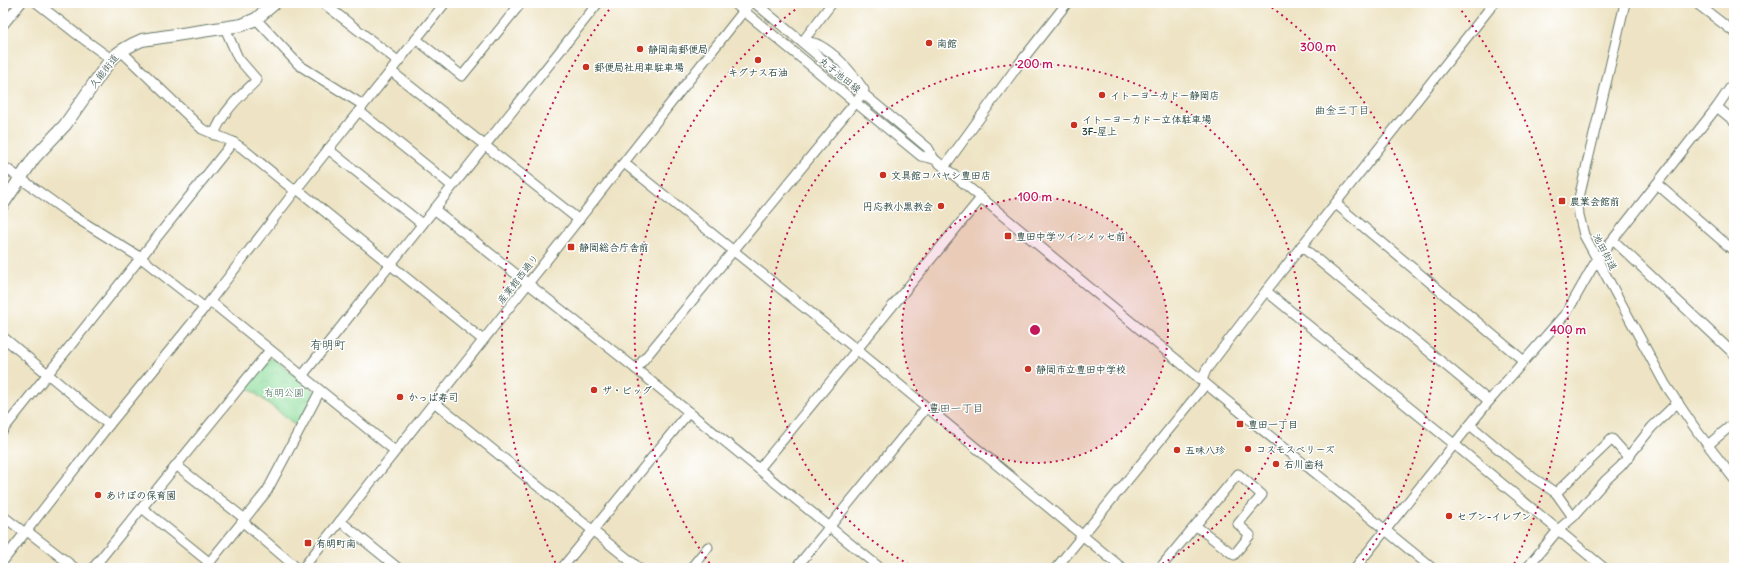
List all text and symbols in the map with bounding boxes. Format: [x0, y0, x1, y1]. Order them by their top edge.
place label: 南館 [937, 37, 957, 50]
marker: 南館 [924, 38, 934, 48]
text: 300 m [1300, 39, 1336, 54]
place label: 静岡南郵便局 [648, 43, 708, 56]
marker: 静岡南郵便局 [635, 44, 645, 54]
street label: 久能街道 [87, 51, 121, 91]
street label: 丸子池田線 [816, 54, 864, 96]
marker: キグナス石油 [753, 55, 763, 65]
text: 200 m [1017, 56, 1053, 71]
place label: 郵便局社用車駐車場 [594, 61, 684, 74]
marker: 郵便局社用車駐車場 [581, 62, 591, 72]
place label: キグナス石油 [728, 66, 788, 79]
place label: イトーヨーカドー静岡店 [1110, 89, 1220, 102]
marker: イトーヨーカドー静岡店 [1097, 90, 1107, 100]
district label: 曲金三丁目 [1315, 103, 1370, 117]
place label: イトーヨーカドー立体駐車場 3F-屋上 [1082, 113, 1212, 138]
marker: イトーヨーカドー立体駐車場 3F-屋上 [1069, 120, 1079, 130]
place label: 文具館コバヤシ豊田店 [891, 169, 991, 182]
marker: 文具館コバヤシ豊田店 [878, 170, 888, 180]
text: 100 m [1018, 189, 1052, 204]
place label: 農業会館前 [1570, 195, 1620, 208]
marker: 農業会館前 [1557, 196, 1567, 206]
place label: 円応教小黒教会 [863, 200, 933, 213]
marker: 円応教小黒教会 [936, 201, 946, 211]
place label: 豊田中学ツインメッセ前 [1016, 230, 1126, 243]
marker: 豊田中学ツインメッセ前 [1003, 231, 1013, 241]
street label: 池田街道 [1590, 231, 1620, 273]
place label: 静岡総合庁舎前 [579, 241, 649, 254]
marker: 静岡総合庁舎前 [566, 242, 576, 252]
street label: 産業館西通り [494, 251, 542, 307]
text: 400 m [1550, 322, 1587, 337]
centre of rings [1028, 323, 1042, 337]
district label: 有明町 [310, 337, 346, 352]
place label: 静岡市立豊田中学校 [1036, 363, 1126, 376]
marker: 静岡市立豊田中学校 [1023, 364, 1033, 374]
place label: ザ・ビッグ [602, 384, 652, 397]
marker: ザ・ビッグ [589, 385, 599, 395]
park label: 有明公園 [264, 386, 304, 399]
place label: かっぱ寿司 [408, 391, 458, 404]
marker: かっぱ寿司 [395, 392, 405, 402]
district label: 豊田一丁目 [929, 401, 984, 415]
place label: 豊田一丁目 [1248, 418, 1298, 431]
marker: 豊田一丁目 [1235, 419, 1245, 429]
place label: コスモスベリーズ [1256, 443, 1335, 456]
place label: 五味八珍 [1185, 444, 1225, 457]
marker: コスモスベリーズ [1243, 444, 1253, 454]
marker: 五味八珍 [1172, 445, 1182, 455]
place label: 石川歯科 [1284, 458, 1324, 471]
marker: 石川歯科 [1271, 459, 1281, 469]
place label: あけぼの保育園 [106, 489, 176, 502]
marker: あけぼの保育園 [93, 490, 103, 500]
place label: セブン-イレブン [1457, 510, 1531, 523]
marker: セブン-イレブン [1444, 511, 1454, 521]
place label: 有明町南 [316, 537, 356, 550]
marker: 有明町南 [303, 538, 313, 548]

